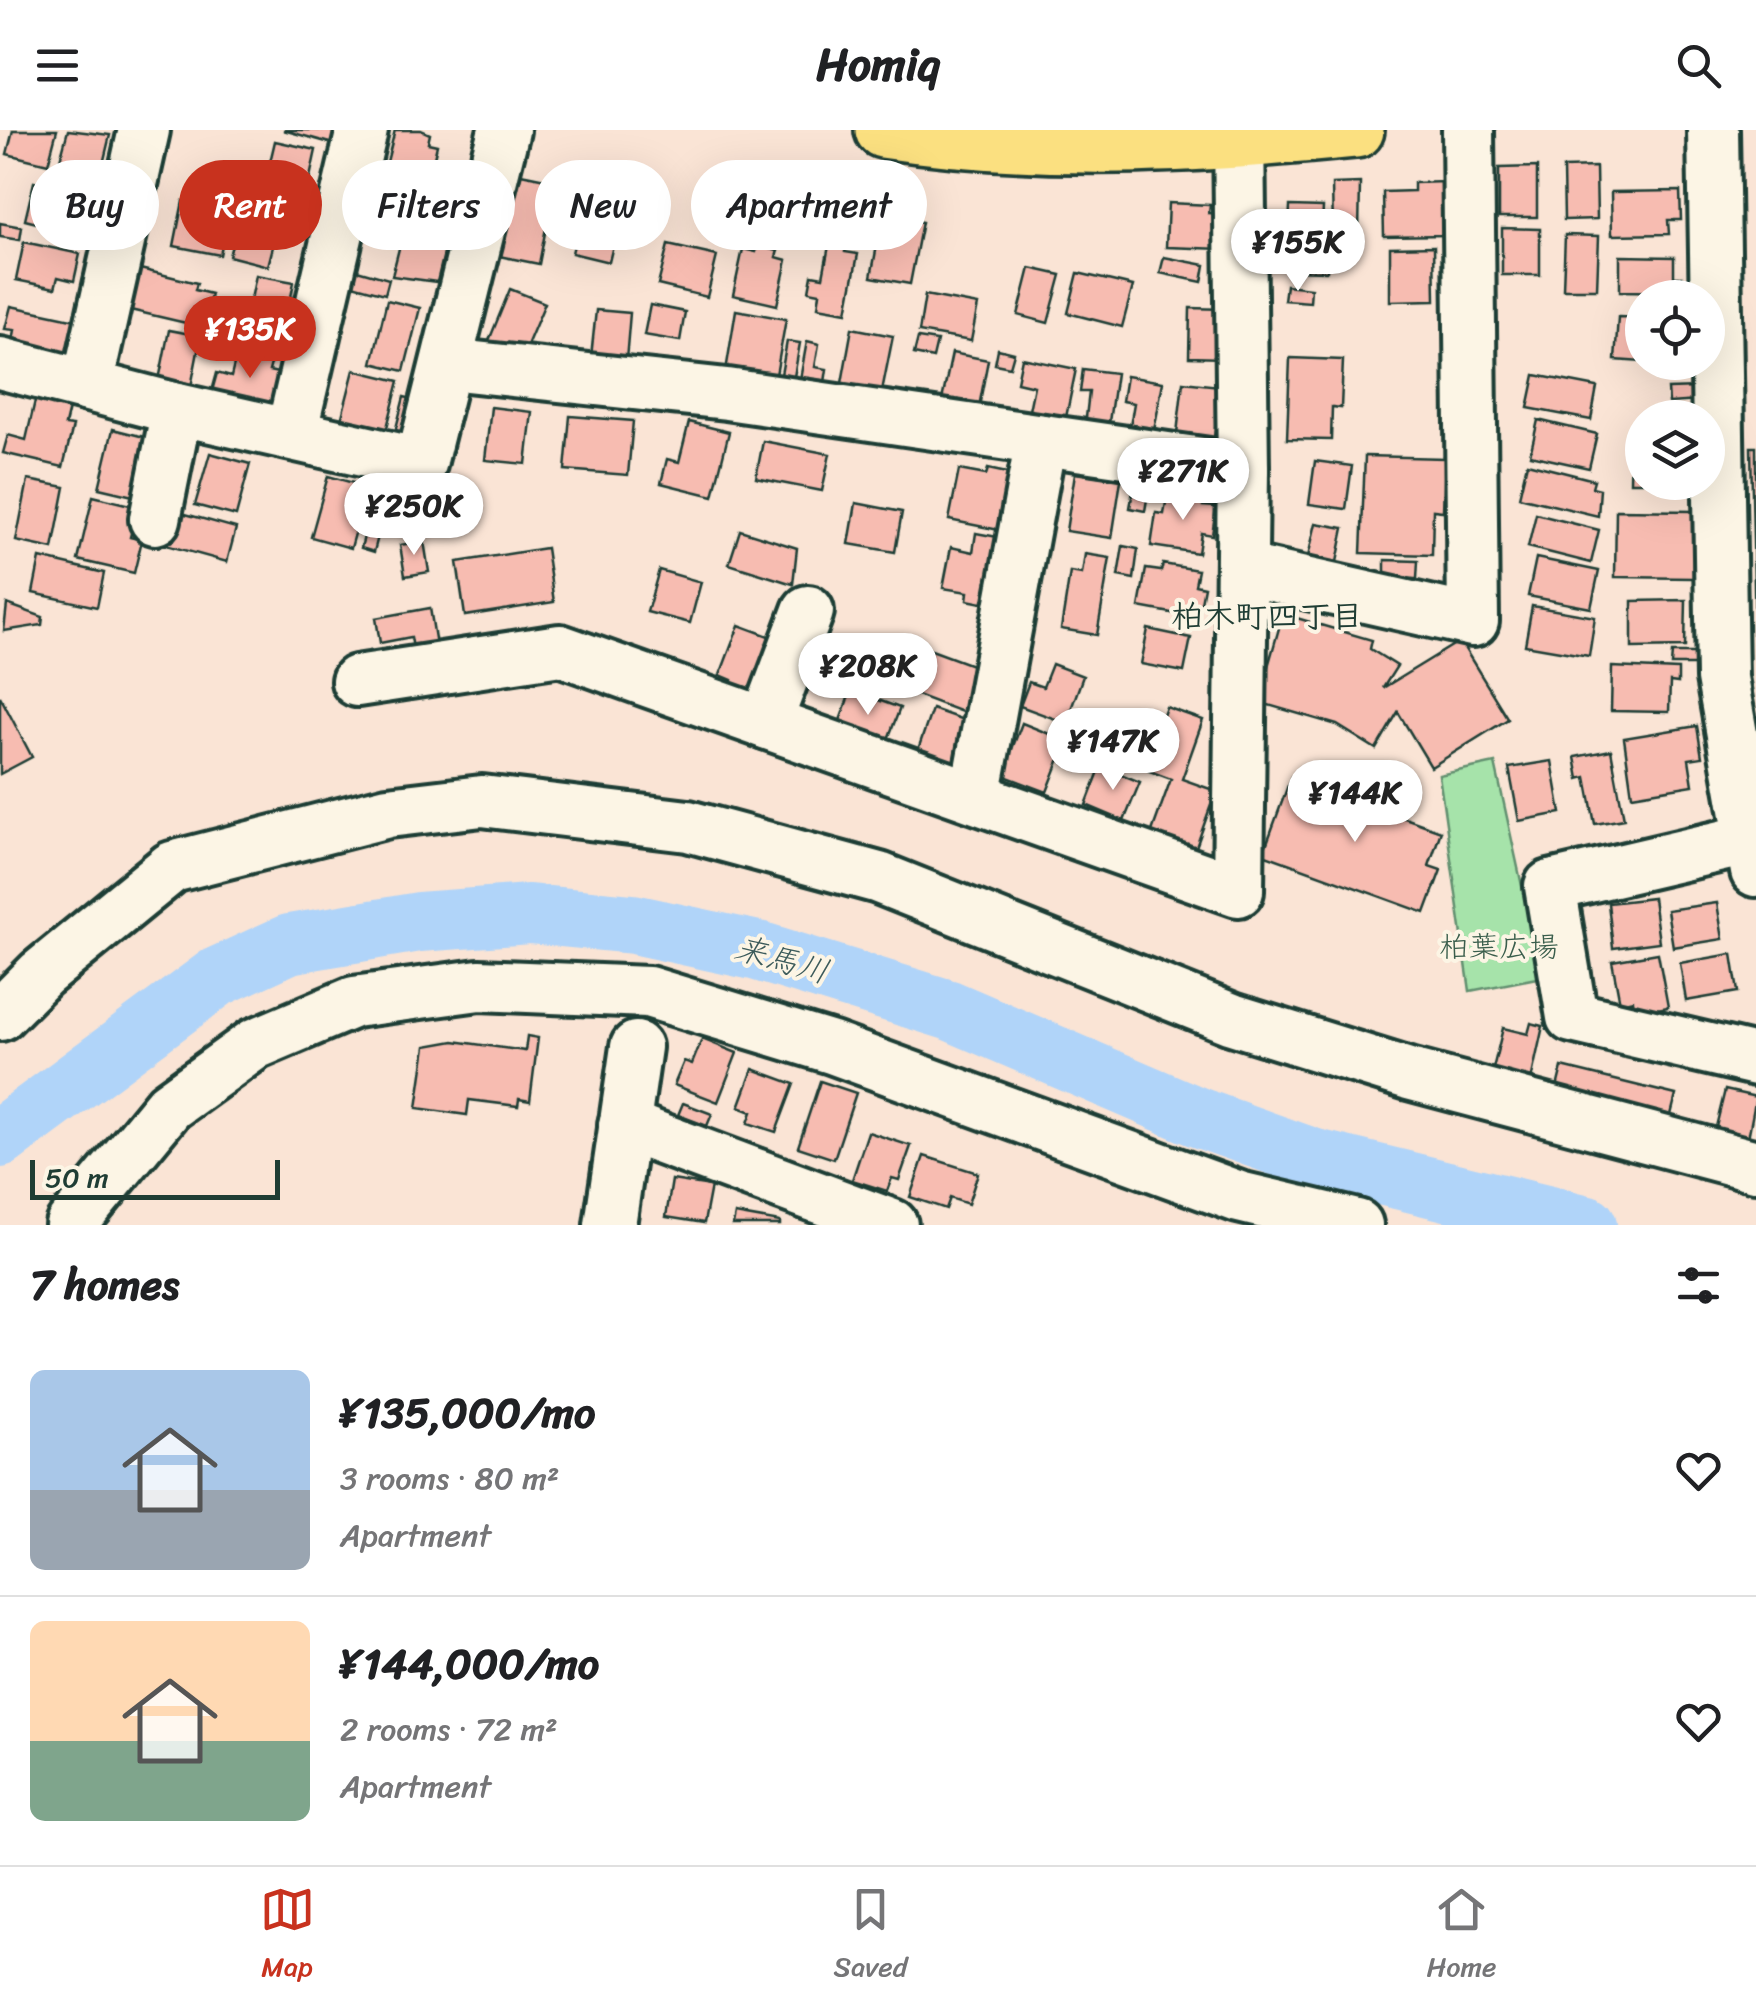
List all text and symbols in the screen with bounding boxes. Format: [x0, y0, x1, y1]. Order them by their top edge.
text: Homiq [816, 25, 940, 105]
icon: menu [30, 38, 85, 93]
icon: search [1671, 38, 1726, 93]
chip: Buy [30, 160, 159, 250]
chip: Rent [179, 160, 322, 250]
chip: Filters [342, 160, 515, 250]
chip: New [535, 160, 671, 250]
chip: Apartment [691, 160, 927, 250]
pin: ¥155K [1228, 209, 1368, 294]
text: ¥155K [1253, 213, 1343, 270]
map controls [1625, 280, 1725, 500]
button: locate [1625, 280, 1725, 380]
pin: ¥135K [180, 296, 320, 381]
text: ¥135K [206, 300, 294, 357]
button: layers [1625, 400, 1725, 500]
pin: ¥271K [1113, 438, 1253, 523]
text: ¥271K [1139, 442, 1227, 499]
pin: ¥250K [344, 473, 484, 558]
text: ¥250K [366, 477, 462, 534]
district label: 柏木町四丁目 [1171, 588, 1363, 645]
pin: ¥208K [798, 633, 938, 718]
text: ¥208K [820, 637, 916, 694]
pin: ¥147K [1043, 708, 1183, 793]
text: ¥147K [1068, 712, 1158, 769]
pin: ¥144K [1285, 760, 1425, 845]
text: ¥144K [1310, 764, 1400, 821]
water label: 来馬川 [728, 919, 836, 1001]
park label: 柏葉広場 [1439, 920, 1559, 974]
text: 50 m [45, 1153, 109, 1202]
scale bar [30, 1155, 280, 1200]
text: 7 homes [30, 1248, 179, 1322]
icon: filters [1671, 1258, 1726, 1313]
text: ¥135,000/mo [340, 1376, 595, 1450]
icon: home [110, 1410, 230, 1530]
icon: heart [1671, 1443, 1726, 1498]
text: 3 rooms · 80 m² [340, 1450, 559, 1507]
text: Apartment [340, 1507, 491, 1564]
text: ¥144,000/mo [340, 1627, 599, 1701]
icon: home [110, 1661, 230, 1781]
icon: heart [1671, 1694, 1726, 1749]
text: 2 rooms · 72 m² [340, 1701, 558, 1758]
text: Apartment [340, 1758, 491, 1815]
tab: Map [260, 1882, 315, 1991]
tab: Saved [834, 1882, 907, 1991]
tab: Home [1427, 1882, 1496, 1991]

